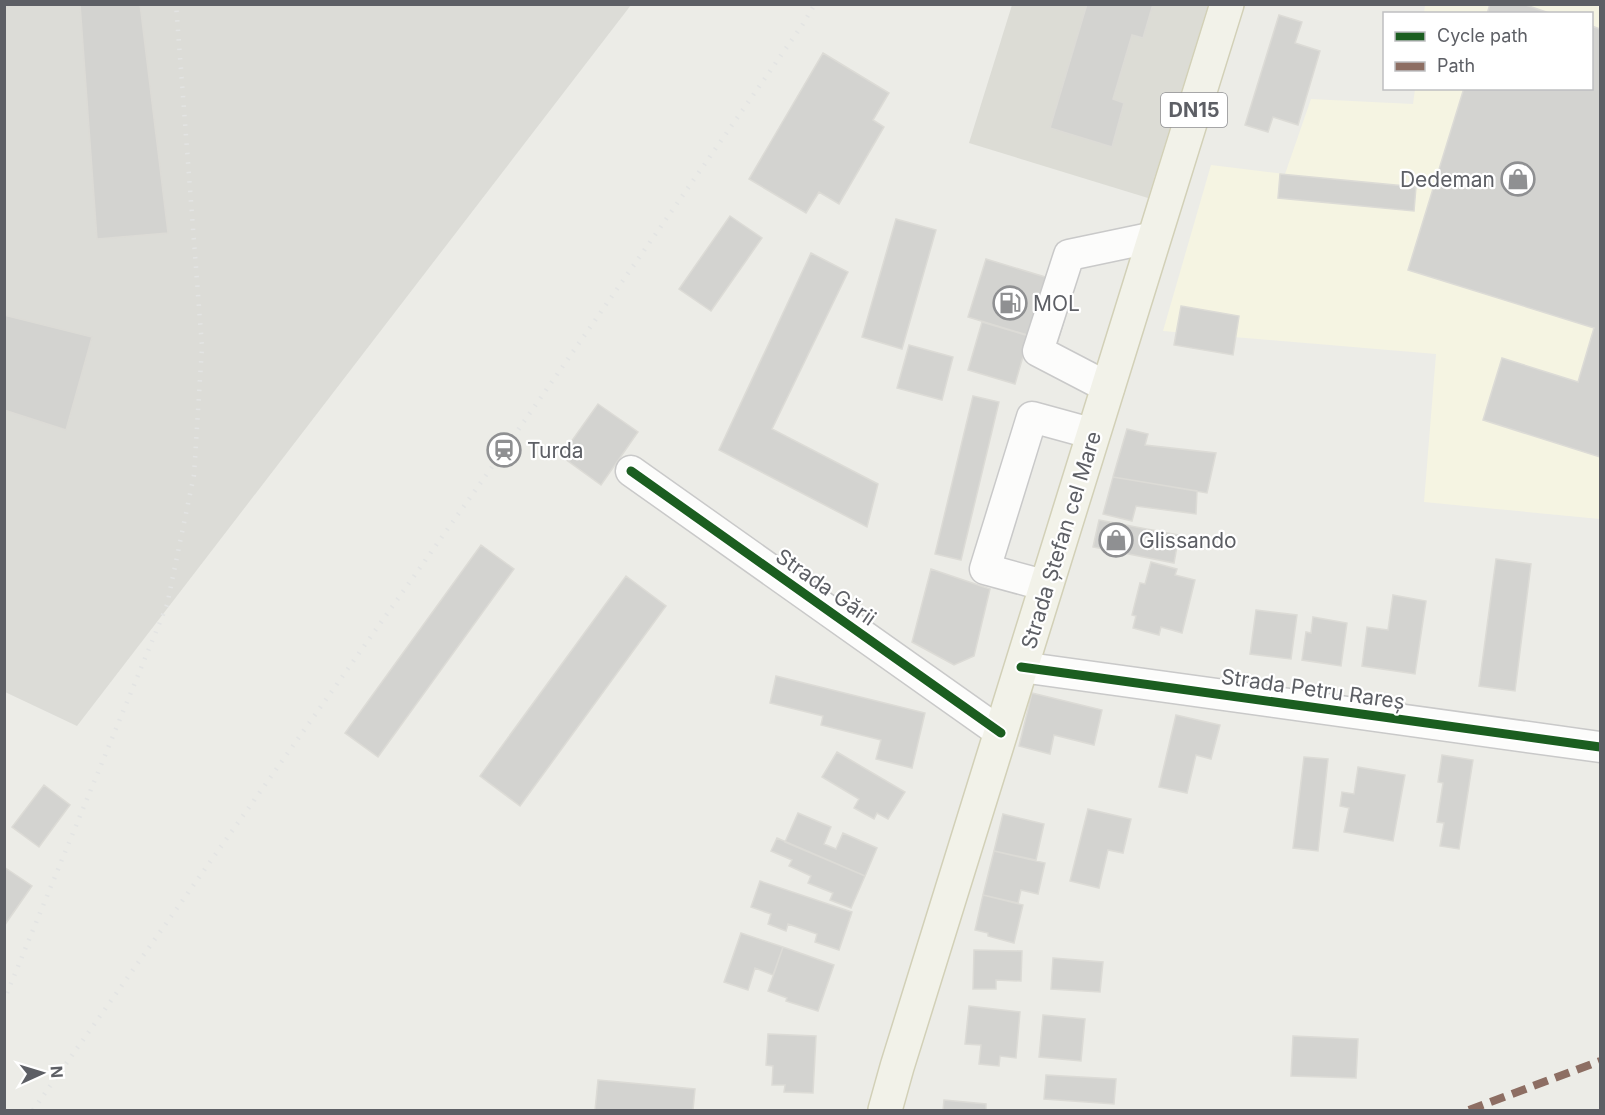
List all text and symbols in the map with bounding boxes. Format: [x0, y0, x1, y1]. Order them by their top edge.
legend [1383, 12, 1593, 90]
text: Cycle path [1437, 25, 1528, 46]
text: Path [1437, 55, 1475, 76]
road number: DN15 [1161, 93, 1227, 127]
shop icon: Dedeman [1500, 161, 1536, 197]
place label: Dedeman [1400, 167, 1495, 192]
fuel station icon: MOL [992, 285, 1028, 321]
place label: MOL [1033, 291, 1080, 316]
street label: Strada Ștefan cel Mare [1016, 428, 1106, 652]
station icon: Turda [486, 432, 522, 468]
place label: Turda [527, 438, 584, 463]
shop icon: Glissando [1098, 522, 1134, 558]
place label: Glissando [1139, 528, 1237, 553]
street label: Strada Gării [771, 543, 881, 631]
street label: Strada Petru Rareș [1219, 664, 1407, 714]
north arrow [12, 1043, 72, 1103]
text: N [47, 1065, 67, 1079]

